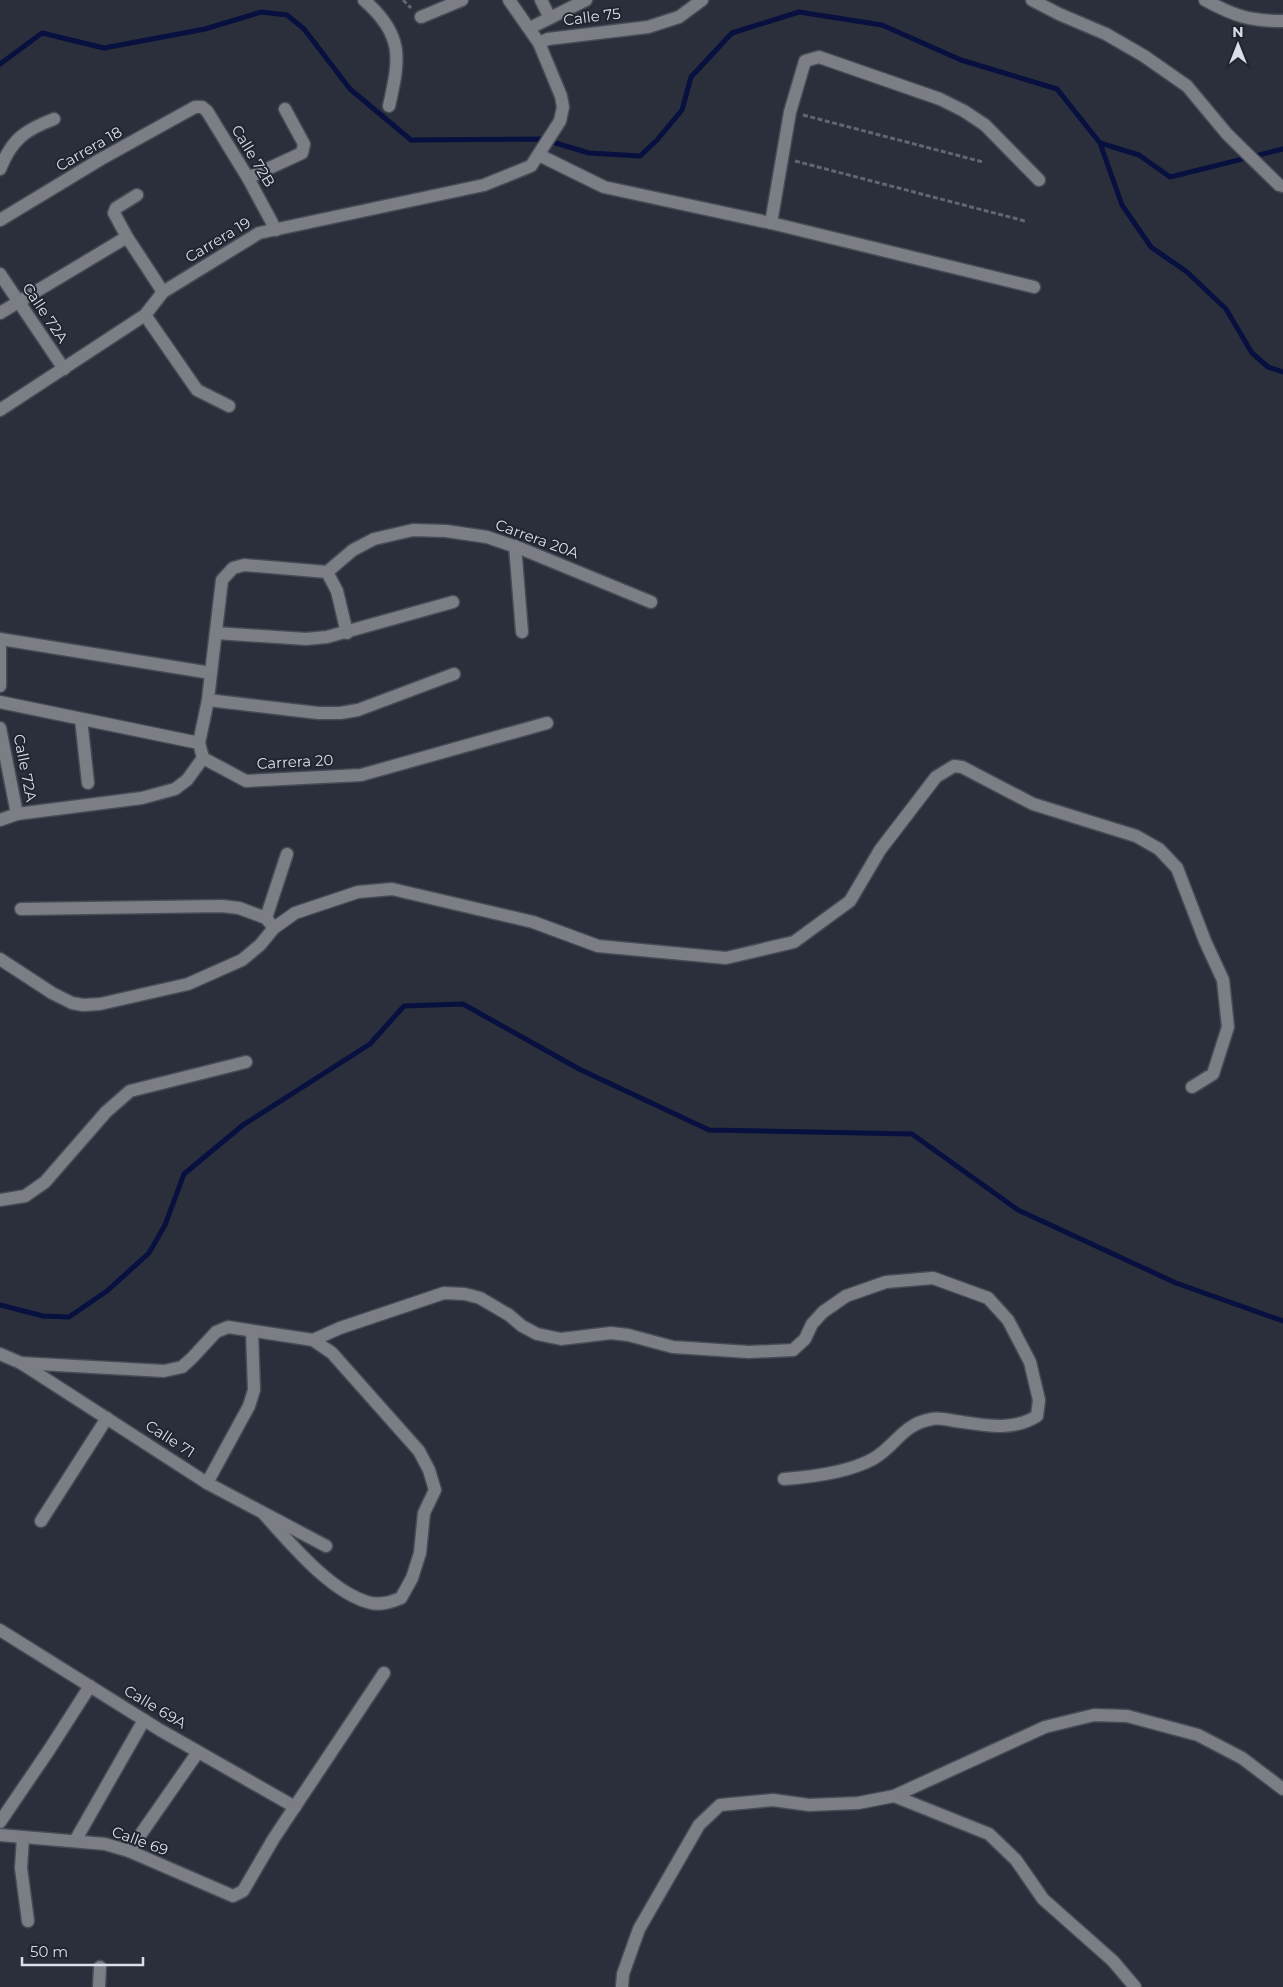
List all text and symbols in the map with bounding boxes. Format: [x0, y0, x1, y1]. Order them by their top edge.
street label: Calle 75 [562, 4, 622, 29]
north arrow [1213, 20, 1263, 70]
text: N [1232, 23, 1244, 41]
street label: Calle 72B [227, 121, 279, 190]
street label: Carrera 18 [52, 122, 125, 175]
street label: Carrera 19 [182, 213, 254, 266]
street label: Calle 72A [18, 279, 73, 347]
street label: Carrera 20A [493, 515, 582, 562]
street label: Calle 72A [10, 732, 41, 804]
street label: Carrera 20 [256, 750, 334, 773]
street label: Calle 71 [142, 1416, 198, 1461]
street label: Calle 69A [121, 1681, 190, 1733]
street label: Calle 69 [109, 1822, 171, 1859]
scale bar [22, 1934, 144, 1966]
text: 50 m [30, 1942, 68, 1961]

